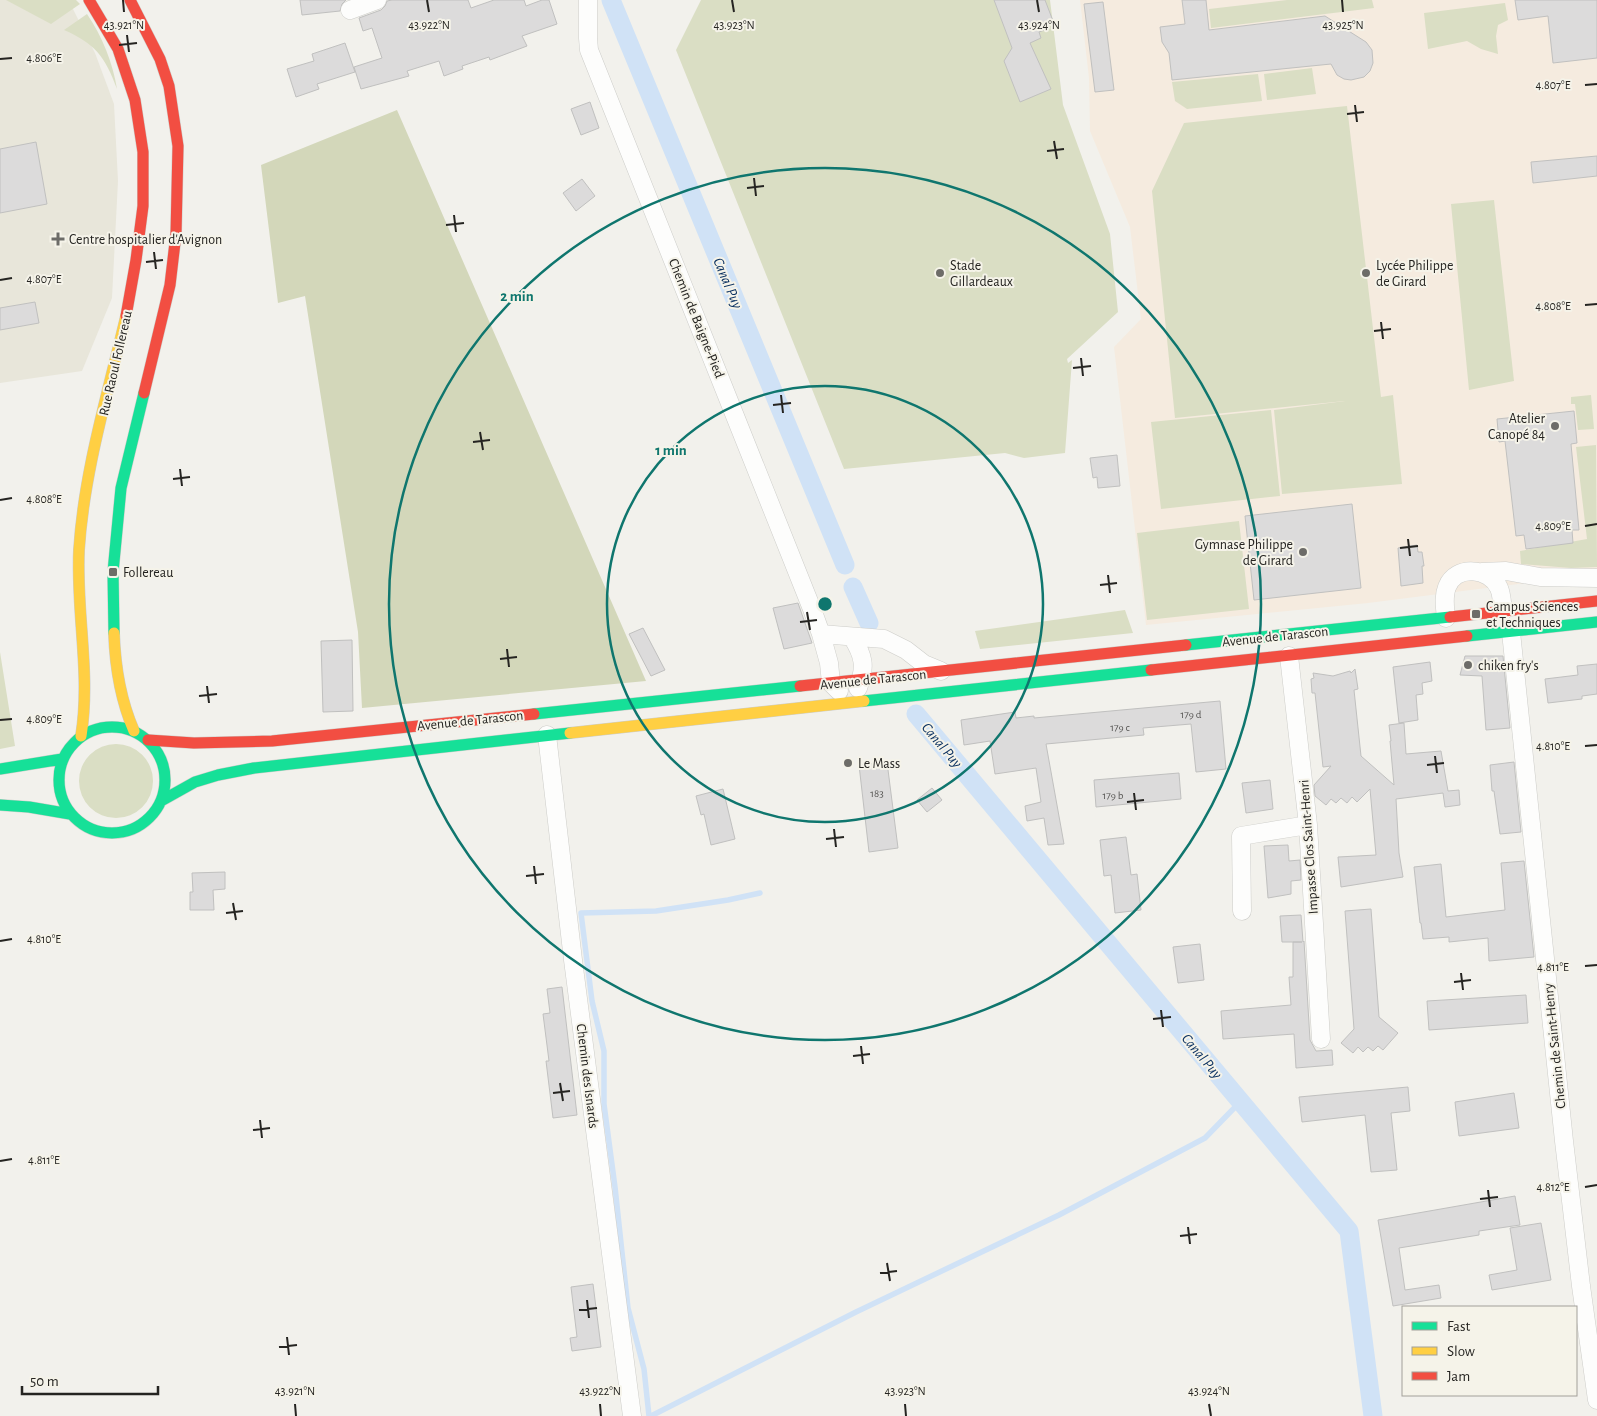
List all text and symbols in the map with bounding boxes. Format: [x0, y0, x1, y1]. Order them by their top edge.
text: 43.921°N [104, 19, 144, 31]
text: 43.922°N [408, 19, 450, 31]
text: 43.923°N [713, 19, 755, 31]
text: 43.924°N [1018, 19, 1060, 31]
text: 43.925°N [1322, 19, 1364, 31]
text: 4.806°E [26, 52, 62, 64]
text: 4.807°E [1536, 79, 1571, 91]
marker: Centre hospitalier d'Avignon [51, 232, 65, 246]
place label: Centre hospitalier d'Avignon [69, 233, 222, 247]
water label: Canal Puy [710, 256, 745, 312]
street label: Chemin de Baigne-Pied [666, 257, 726, 380]
place label: Stade Gillardeaux [950, 259, 1013, 289]
place label: Lycée Philippe de Girard [1376, 259, 1453, 289]
marker: Stade Gillardeaux [934, 267, 946, 279]
marker: Lycée Philippe de Girard [1360, 267, 1372, 279]
text: 4.807°E [27, 273, 62, 285]
text: 2 min [500, 289, 534, 304]
text: 4.808°E [1535, 300, 1571, 312]
street label: Rue Raoul Follereau [97, 309, 135, 417]
place label: Atelier Canopé 84 [1488, 412, 1545, 442]
marker: Atelier Canopé 84 [1549, 420, 1561, 432]
text: 1 min [655, 443, 687, 458]
text: 4.808°E [26, 493, 62, 505]
text: 4.809°E [1535, 520, 1571, 532]
place label: Gymnase Philippe de Girard [1195, 538, 1293, 568]
marker: Gymnase Philippe de Girard [1297, 546, 1309, 558]
marker: Follereau [107, 566, 119, 578]
place label: Follereau [123, 566, 173, 580]
centre of rings [816, 595, 834, 613]
place label: Campus Sciences et Techniques [1486, 600, 1578, 630]
marker: Campus Sciences et Techniques [1470, 608, 1482, 620]
street label: Avenue de Tarascon [1221, 624, 1329, 650]
marker: chiken fry's [1462, 659, 1474, 671]
place label: chiken fry's [1478, 659, 1539, 673]
street label: Avenue de Tarascon [819, 667, 927, 693]
street label: Avenue de Tarascon [416, 708, 524, 734]
house number: 179 d [1180, 709, 1202, 720]
text: 4.809°E [26, 713, 62, 725]
water label: Canal Puy [919, 720, 965, 771]
house number: 179 c [1110, 722, 1131, 733]
text: 4.810°E [1536, 740, 1570, 752]
marker: Le Mass [842, 757, 854, 769]
place label: Le Mass [858, 757, 900, 771]
street label: Impasse Clos Saint-Henri [1297, 779, 1321, 915]
house number: 183 [870, 788, 884, 799]
house number: 179 b [1102, 790, 1124, 801]
text: 4.810°E [27, 933, 61, 945]
text: 4.811°E [1537, 961, 1569, 973]
street label: Chemin de Saint-Henry [1541, 982, 1569, 1109]
street label: Chemin des Isnards [574, 1023, 600, 1129]
water label: Canal Puy [1179, 1031, 1225, 1082]
text: 4.811°E [28, 1154, 60, 1166]
text: 4.812°E [1536, 1181, 1570, 1193]
legend [1402, 1306, 1577, 1396]
text: Fast [1447, 1319, 1471, 1334]
text: Slow [1447, 1344, 1475, 1359]
scale bar [22, 1364, 159, 1396]
text: Jam [1447, 1369, 1470, 1384]
text: 50 m [30, 1374, 59, 1389]
text: 43.921°N [275, 1385, 315, 1397]
text: 43.922°N [579, 1385, 621, 1397]
text: 43.923°N [884, 1385, 926, 1397]
text: 43.924°N [1188, 1385, 1230, 1397]

